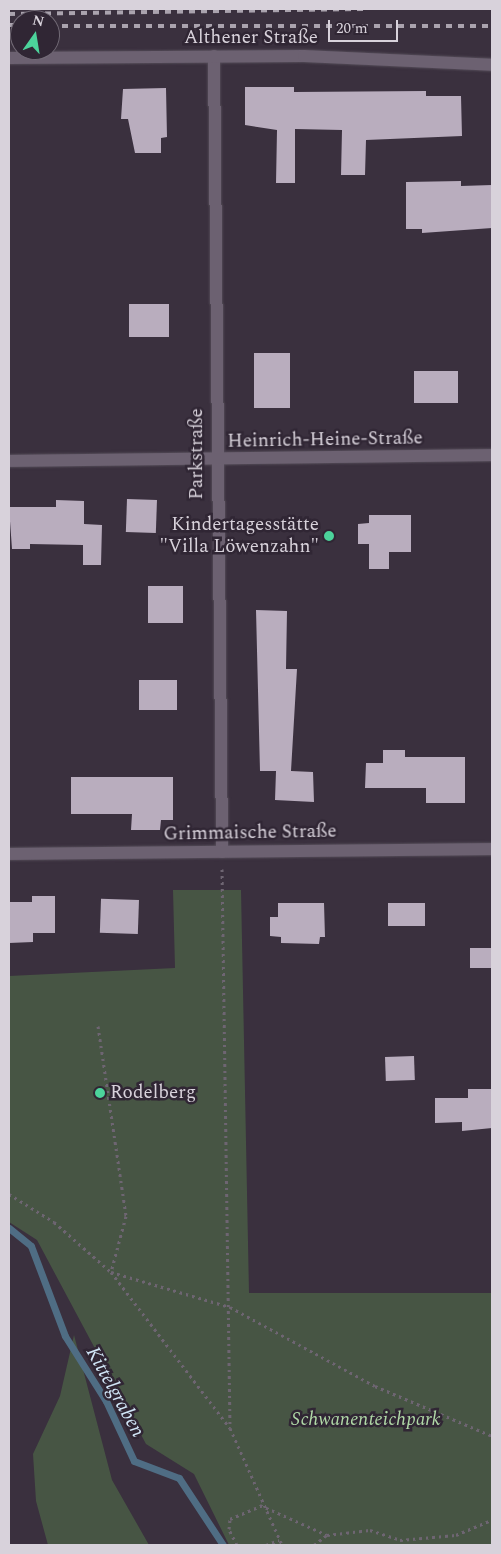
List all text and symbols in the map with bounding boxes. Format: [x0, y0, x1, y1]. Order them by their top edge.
text: N [30, 9, 46, 32]
north arrow [10, 10, 60, 60]
scale bar [331, 10, 401, 42]
text: 20 m [336, 17, 368, 40]
street label: Althener Straße [184, 27, 318, 49]
street label: Parkstraße [186, 408, 208, 500]
street label: Heinrich-Heine-Straße [227, 427, 423, 453]
place label: Kindertagesstätte "Villa Löwenzahn" [159, 514, 319, 558]
marker: Kindertagesstätte "Villa Löwenzahn" [323, 530, 335, 542]
street label: Grimmaische Straße [163, 820, 337, 846]
place label: Rodelberg [110, 1082, 196, 1104]
marker: Rodelberg [94, 1087, 106, 1099]
water label: Kittelgraben [80, 1343, 150, 1441]
park label: Schwanenteichpark [291, 1409, 441, 1431]

